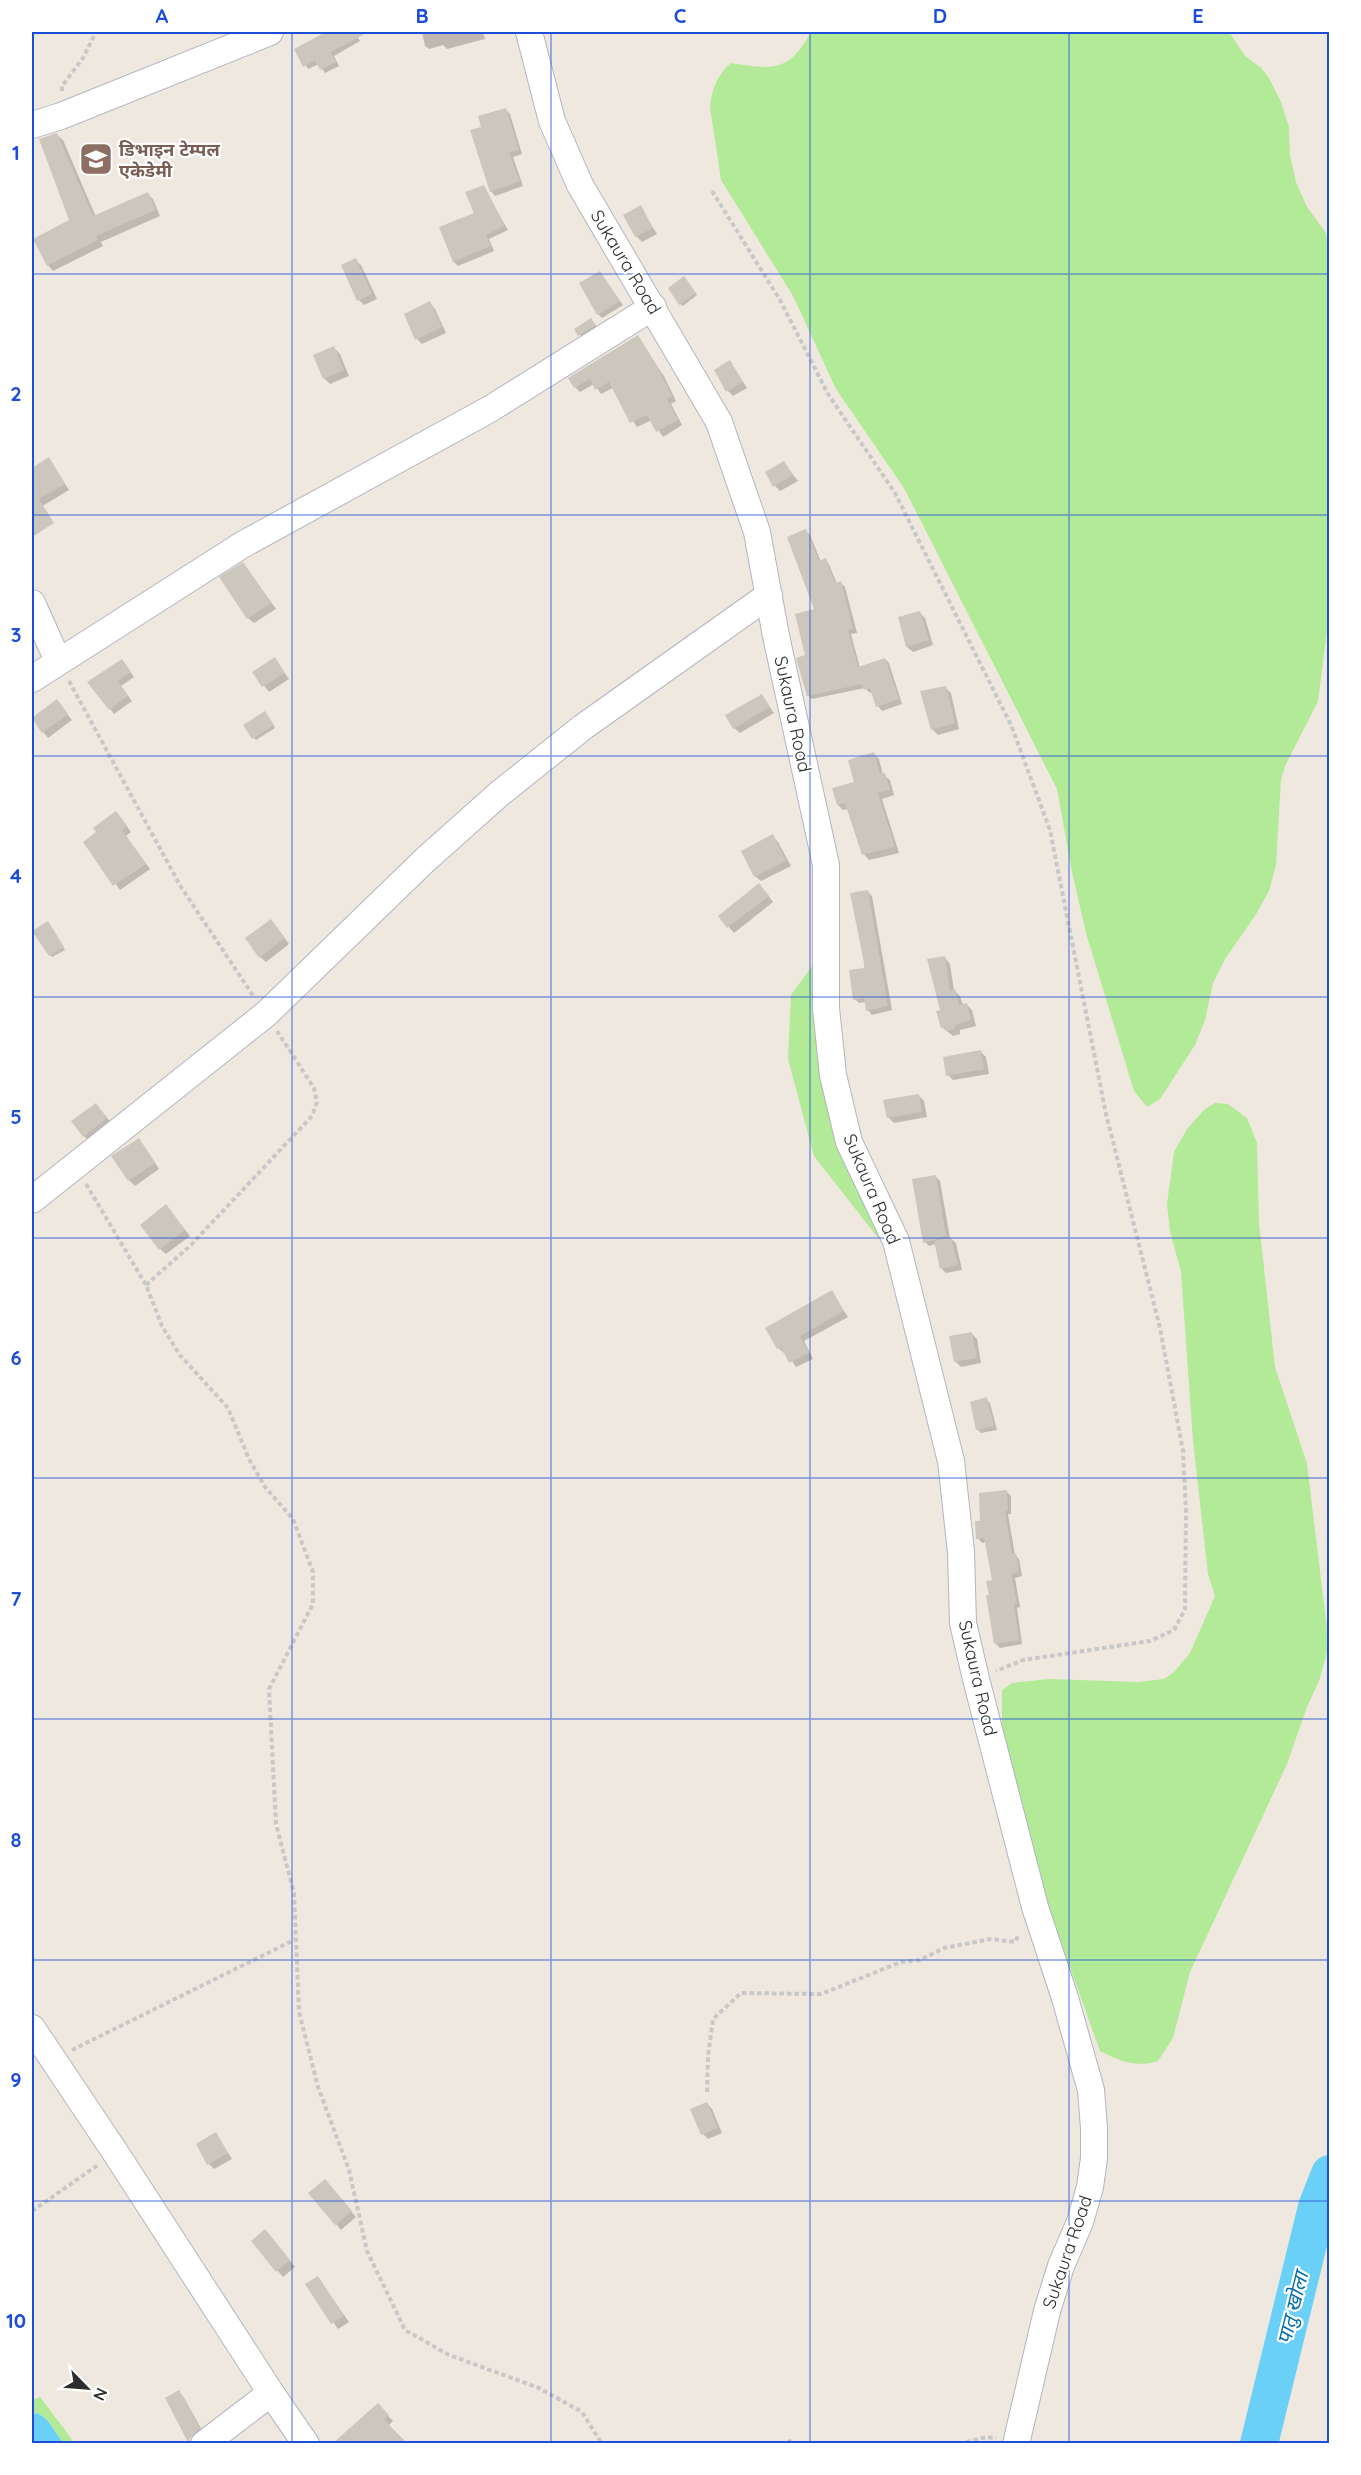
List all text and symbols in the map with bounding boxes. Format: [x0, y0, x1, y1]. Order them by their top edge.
text: A [156, 3, 169, 28]
text: B [415, 3, 429, 28]
text: C [674, 3, 687, 28]
text: D [933, 3, 947, 28]
text: E [1192, 3, 1204, 28]
place label: डिभाइन टेम्पल एकेडेमी [119, 138, 220, 182]
text: 1 [12, 140, 20, 165]
school or university icon: डिभाइन टेम्पल एकेडेमी [78, 141, 114, 177]
street label: Sukaura Road [586, 205, 666, 319]
text: 2 [10, 381, 22, 406]
text: 3 [11, 622, 21, 647]
street label: Sukaura Road [769, 654, 817, 774]
text: 4 [10, 863, 22, 888]
text: 5 [10, 1104, 22, 1129]
street label: Sukaura Road [838, 1130, 906, 1248]
text: 6 [10, 1345, 22, 1370]
text: 7 [11, 1586, 22, 1611]
street label: Sukaura Road [954, 1618, 1002, 1738]
text: 8 [11, 1827, 22, 1852]
text: 9 [10, 2067, 22, 2092]
street label: Sukaura Road [1037, 2192, 1097, 2312]
water label: पातु खोला [1271, 2266, 1315, 2347]
text: 10 [6, 2308, 26, 2333]
north arrow [57, 2358, 117, 2418]
text: N [89, 2385, 112, 2404]

